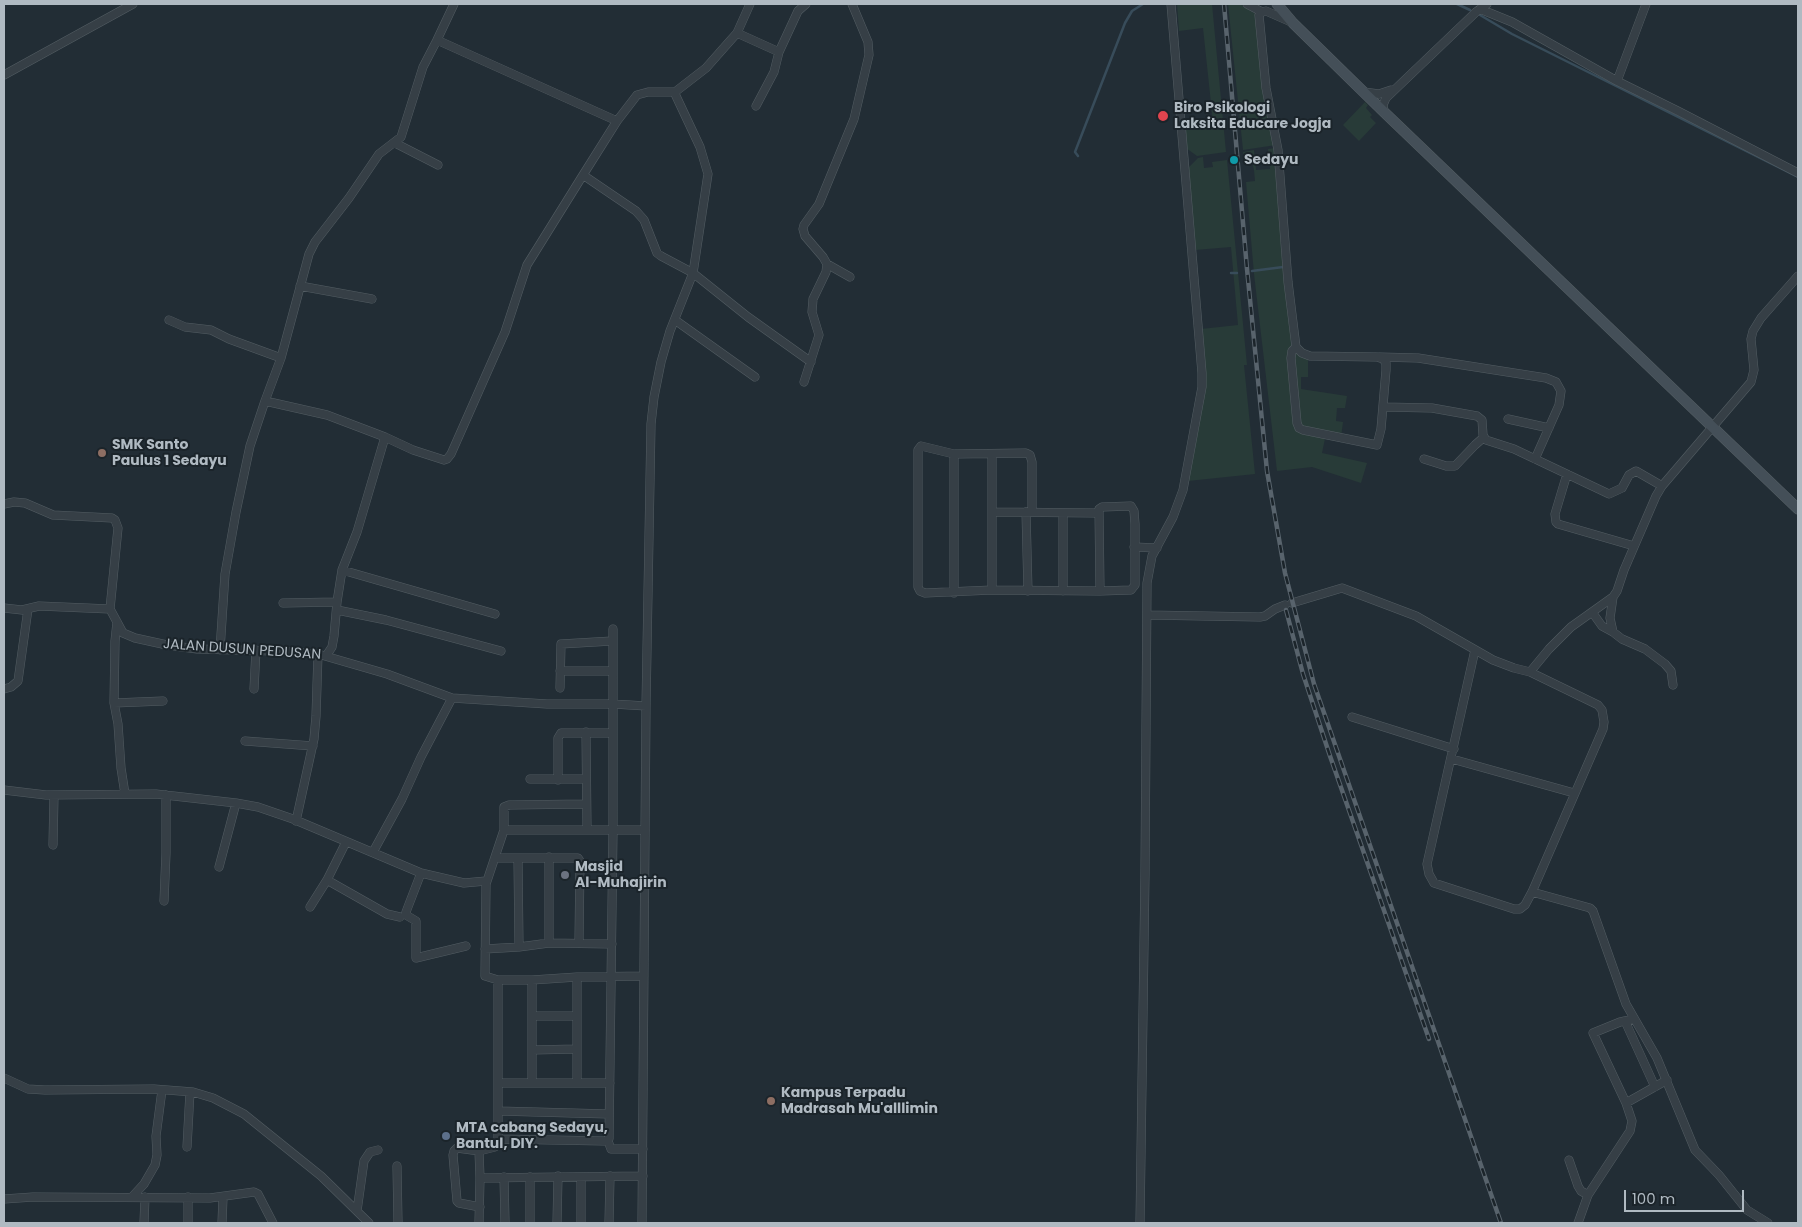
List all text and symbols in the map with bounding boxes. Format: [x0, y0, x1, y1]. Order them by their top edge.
place label: Biro Psikologi Laksita Educare Jogja [1174, 100, 1331, 132]
marker: Biro Psikologi Laksita Educare Jogja [1156, 109, 1170, 123]
place label: Sedayu [1244, 152, 1299, 168]
marker: Sedayu [1228, 154, 1240, 166]
place label: SMK Santo Paulus 1 Sedayu [112, 437, 227, 470]
marker: SMK Santo Paulus 1 Sedayu [96, 447, 108, 459]
street label: JALAN DUSUN PEDUSAN [162, 636, 322, 664]
place label: Masjid Al-Muhajirin [575, 859, 667, 892]
marker: Masjid Al-Muhajirin [559, 869, 571, 881]
place label: Kampus Terpadu Madrasah Mu'alllimin [781, 1085, 938, 1118]
marker: Kampus Terpadu Madrasah Mu'alllimin [765, 1095, 777, 1107]
place label: MTA cabang Sedayu, Bantul, DIY. [456, 1120, 608, 1152]
marker: MTA cabang Sedayu, Bantul, DIY. [440, 1130, 452, 1142]
scale bar [1627, 1180, 1747, 1212]
text: 100 m [1632, 1188, 1675, 1209]

